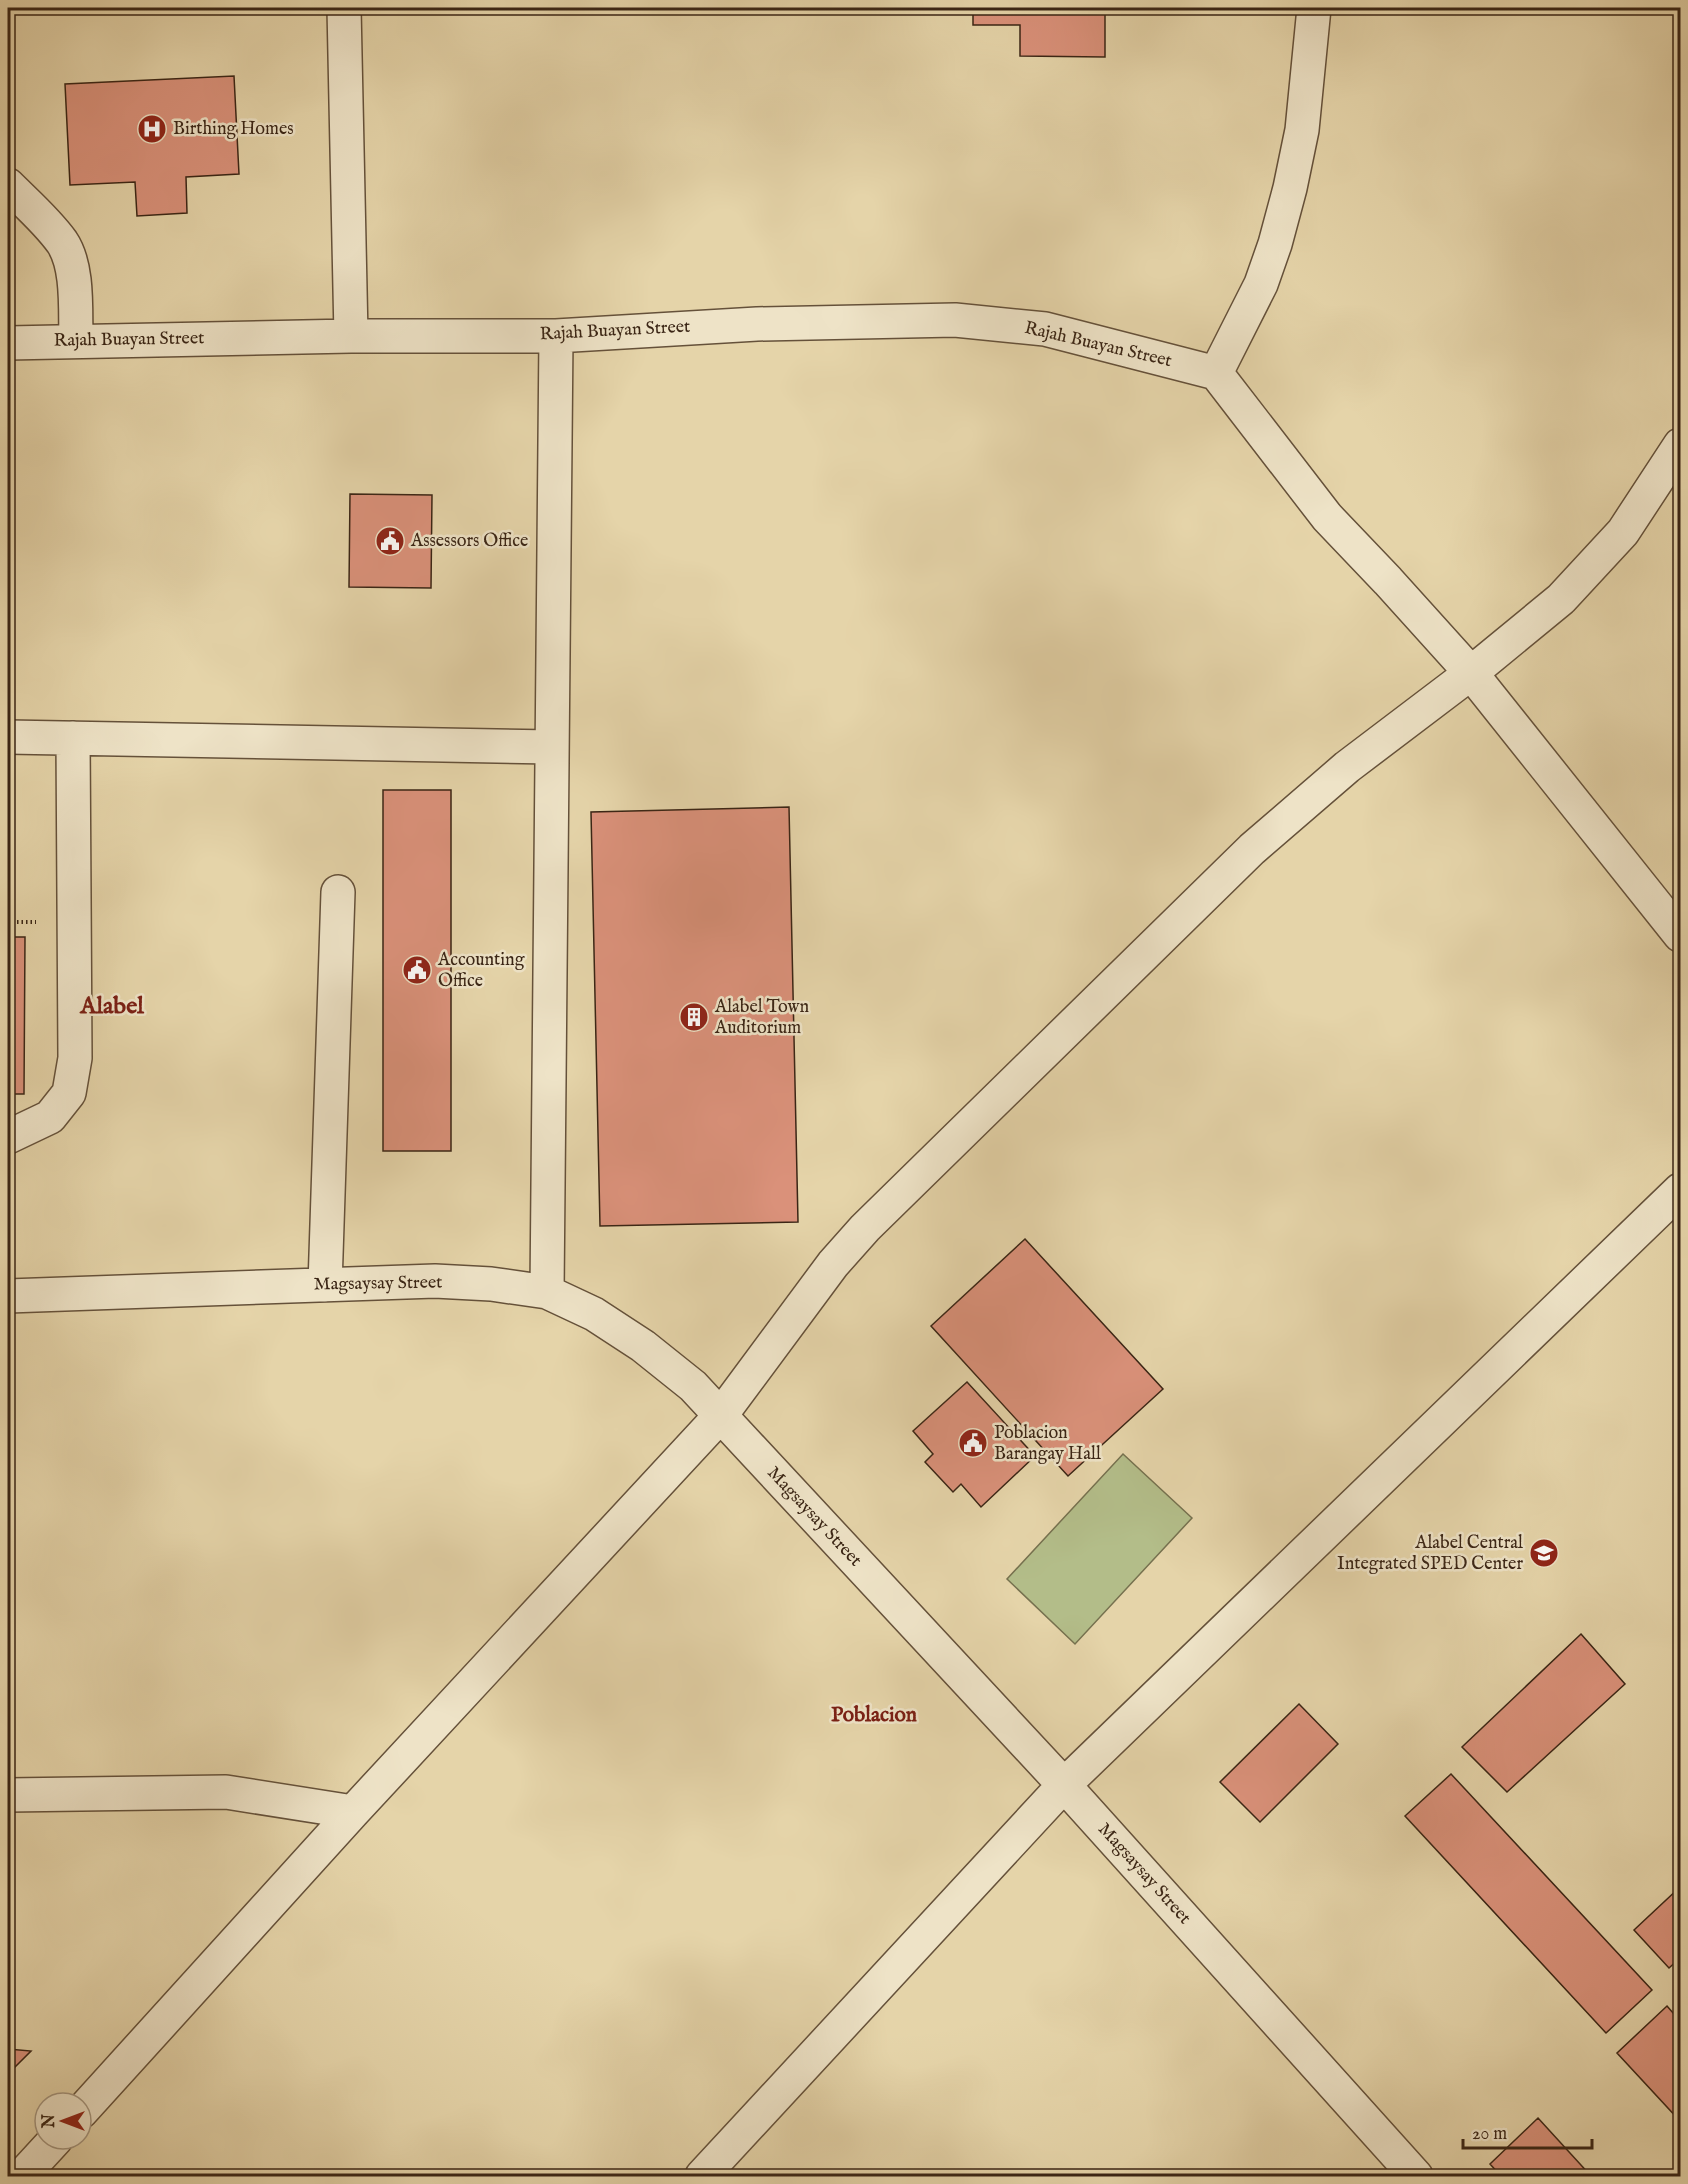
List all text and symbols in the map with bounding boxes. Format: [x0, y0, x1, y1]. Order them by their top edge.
hospital icon: Birthing Homes [136, 113, 168, 145]
place label: Birthing Homes [173, 118, 294, 141]
street label: Rajah Buayan Street [539, 316, 691, 346]
street label: Rajah Buayan Street [1022, 317, 1174, 373]
street label: Rajah Buayan Street [54, 327, 204, 353]
public building icon: Assessors Office [374, 525, 406, 557]
place label: Assessors Office [410, 530, 528, 553]
place label: Accounting Office [437, 949, 525, 993]
public building icon: Accounting Office [401, 954, 433, 986]
district label: Alabel [79, 991, 144, 1022]
place label: Alabel Town Auditorium [714, 996, 809, 1040]
building icon: Alabel Town Auditorium [678, 1001, 710, 1033]
street label: Magsaysay Street [313, 1271, 443, 1297]
place label: Poblacion Barangay Hall [994, 1422, 1101, 1466]
public building icon: Poblacion Barangay Hall [957, 1427, 989, 1459]
street label: Magsaysay Street [762, 1462, 866, 1572]
place label: Alabel Central Integrated SPED Center [1337, 1532, 1523, 1576]
school or university icon: Alabel Central Integrated SPED Center [1528, 1537, 1560, 1569]
district label: Poblacion [831, 1702, 917, 1729]
street label: Magsaysay Street [1092, 1818, 1196, 1930]
north arrow [33, 2091, 93, 2151]
scale bar [1463, 2112, 1592, 2150]
text: N [40, 2114, 60, 2129]
text: 20 m [1472, 2123, 1507, 2146]

